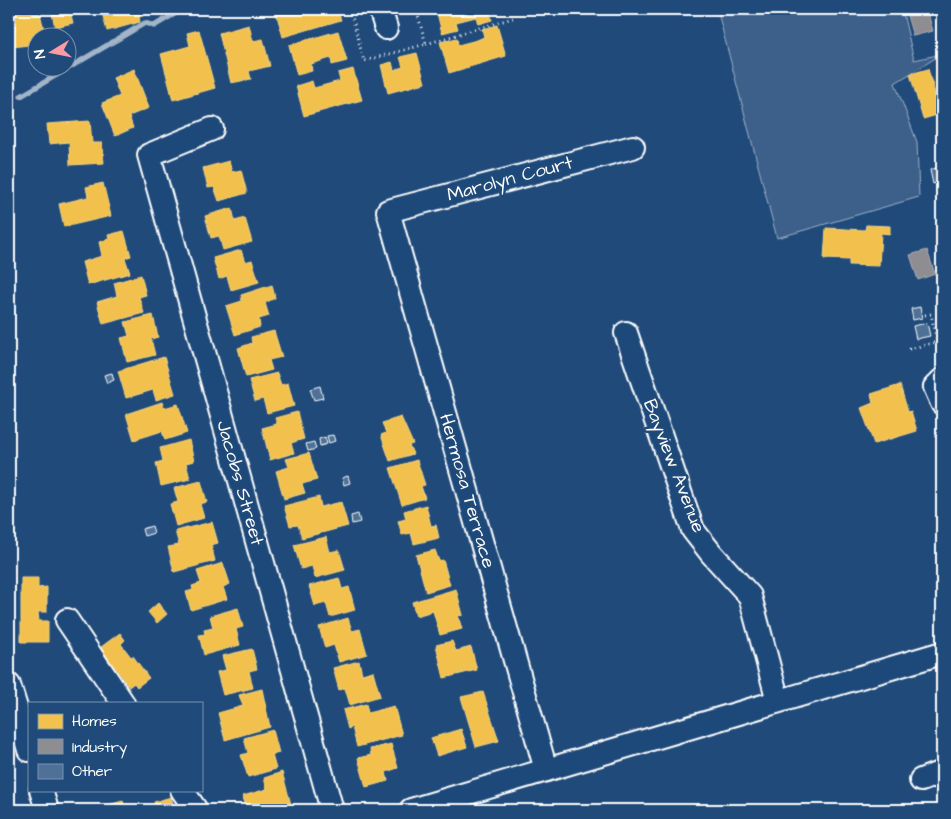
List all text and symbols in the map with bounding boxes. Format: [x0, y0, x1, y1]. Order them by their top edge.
north arrow [28, 28, 78, 78]
text: N [30, 48, 51, 60]
street label: Marolyn Court [444, 149, 576, 210]
street label: Bayview Avenue [635, 395, 712, 537]
street label: Hermosa Terrace [432, 411, 502, 571]
street label: Jacobs Street [209, 417, 271, 549]
legend [28, 702, 202, 792]
text: Homes [72, 711, 117, 732]
text: Industry [72, 737, 127, 759]
text: Other [72, 761, 112, 782]

